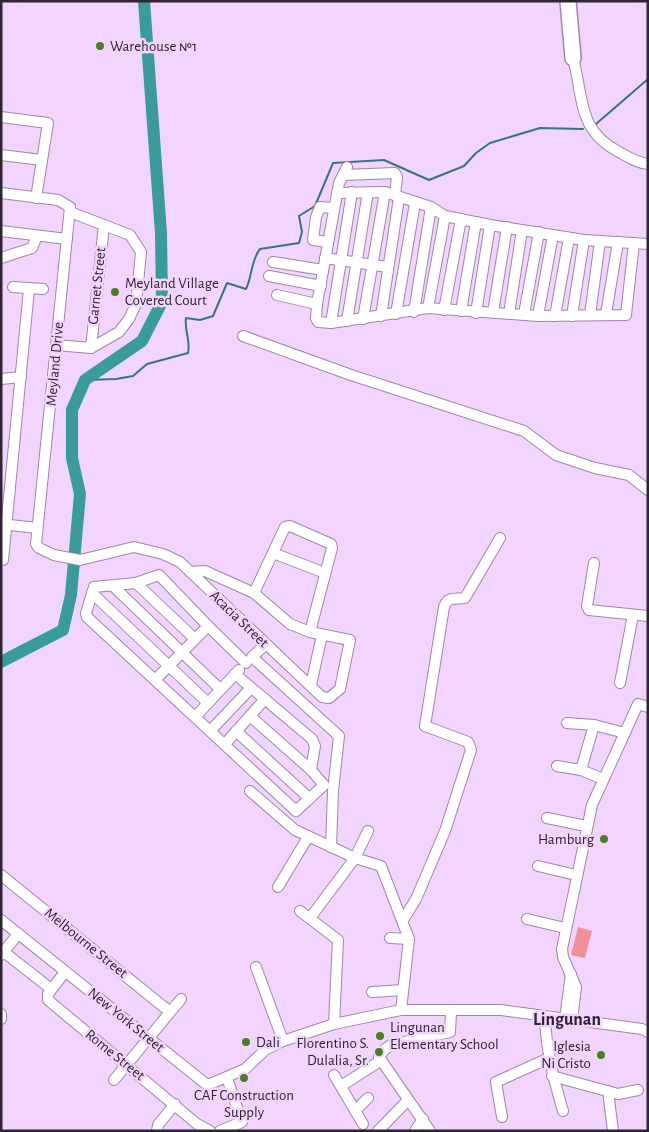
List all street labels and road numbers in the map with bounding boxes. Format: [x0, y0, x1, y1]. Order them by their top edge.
street label: Garnet Street [85, 246, 109, 325]
street label: Meyland Drive [44, 321, 66, 407]
street label: Acacia Street [207, 588, 271, 651]
street label: Melbourne Street [42, 905, 131, 981]
street label: New York Street [85, 985, 167, 1055]
street label: Rome Street [82, 1027, 148, 1084]

